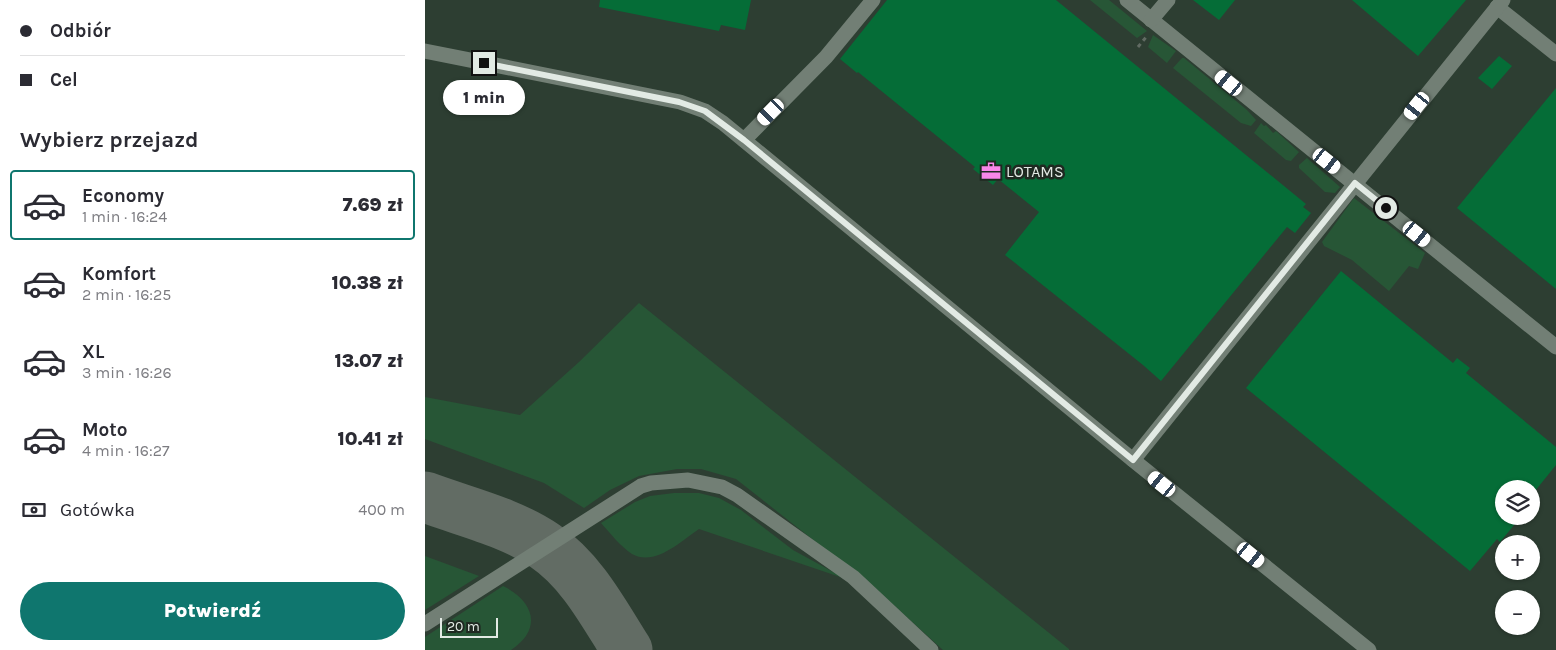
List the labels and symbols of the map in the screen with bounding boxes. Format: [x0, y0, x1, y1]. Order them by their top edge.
route end [473, 52, 495, 74]
car [1212, 68, 1245, 98]
callout: 1 min [443, 80, 525, 116]
car [1401, 90, 1432, 122]
car [755, 96, 786, 128]
car [1310, 146, 1343, 176]
office icon: LOTAMS [980, 160, 1002, 182]
place label: LOTAMS [1006, 162, 1064, 181]
route start [1375, 197, 1397, 219]
car [1400, 219, 1433, 249]
car [1145, 469, 1178, 499]
car [1234, 540, 1267, 570]
scale bar [440, 615, 497, 638]

